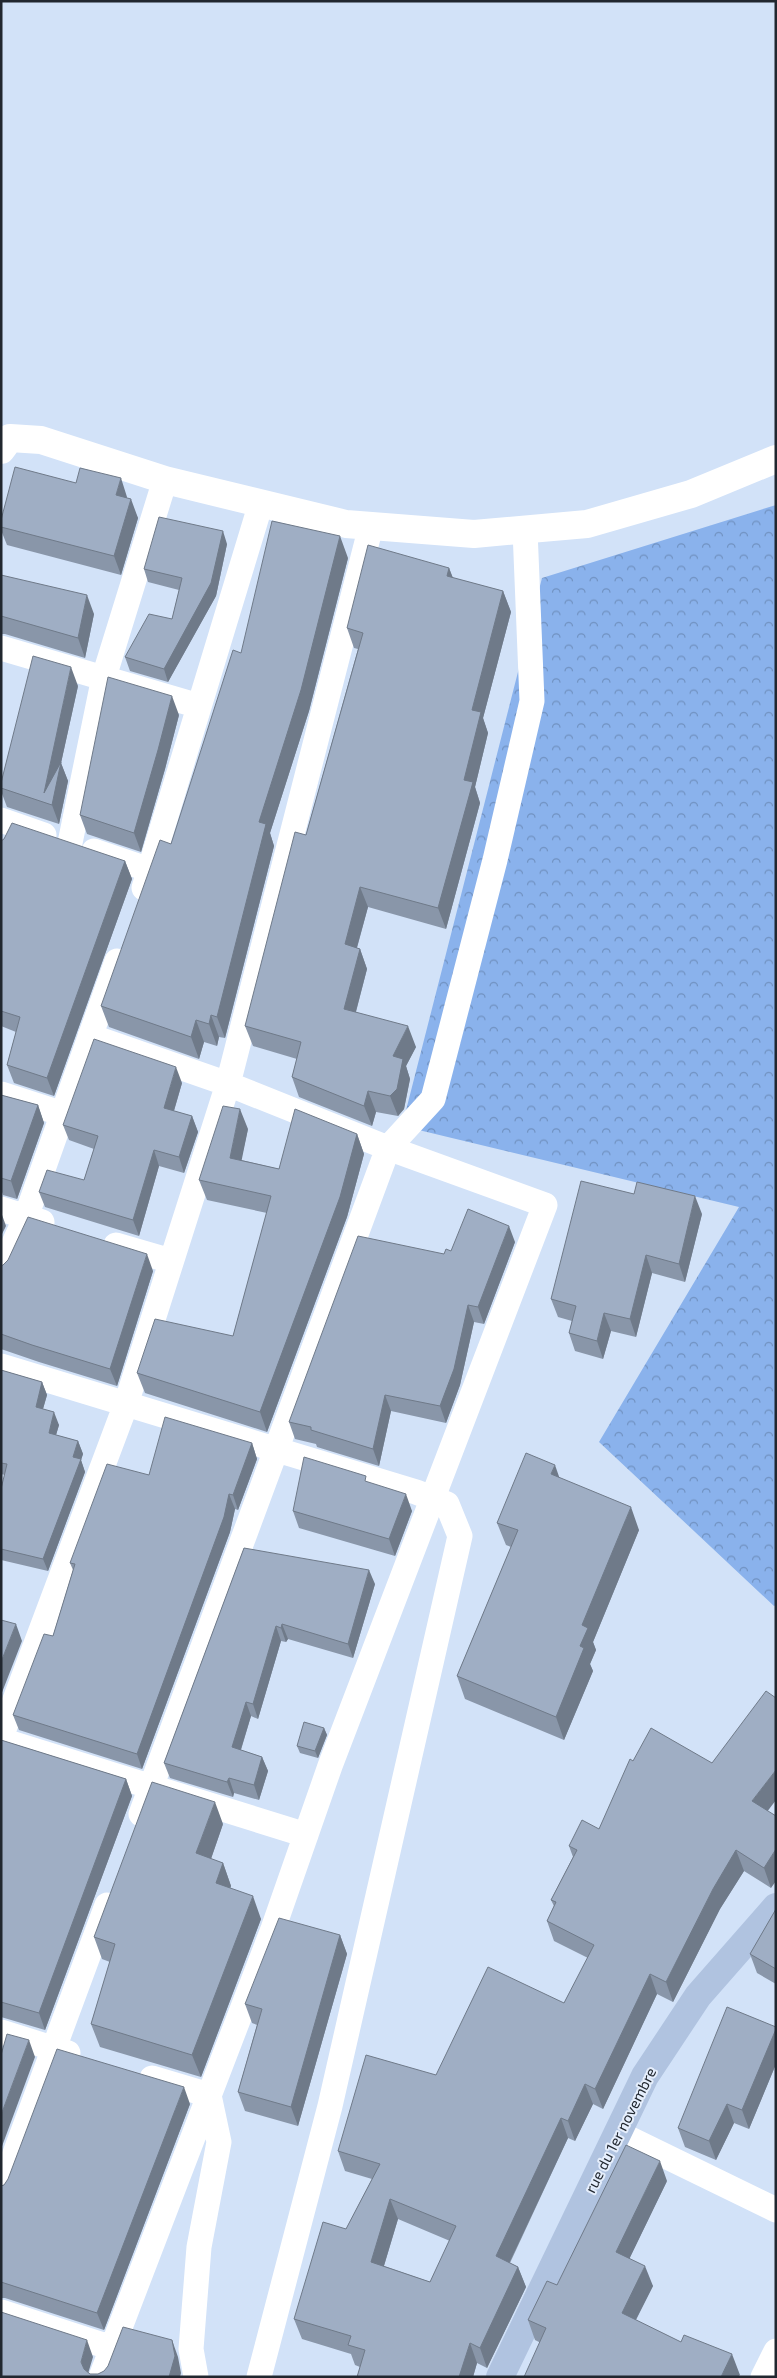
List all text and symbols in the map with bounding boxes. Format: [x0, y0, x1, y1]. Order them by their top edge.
street label: rue du 1er novembre [581, 2064, 659, 2196]

